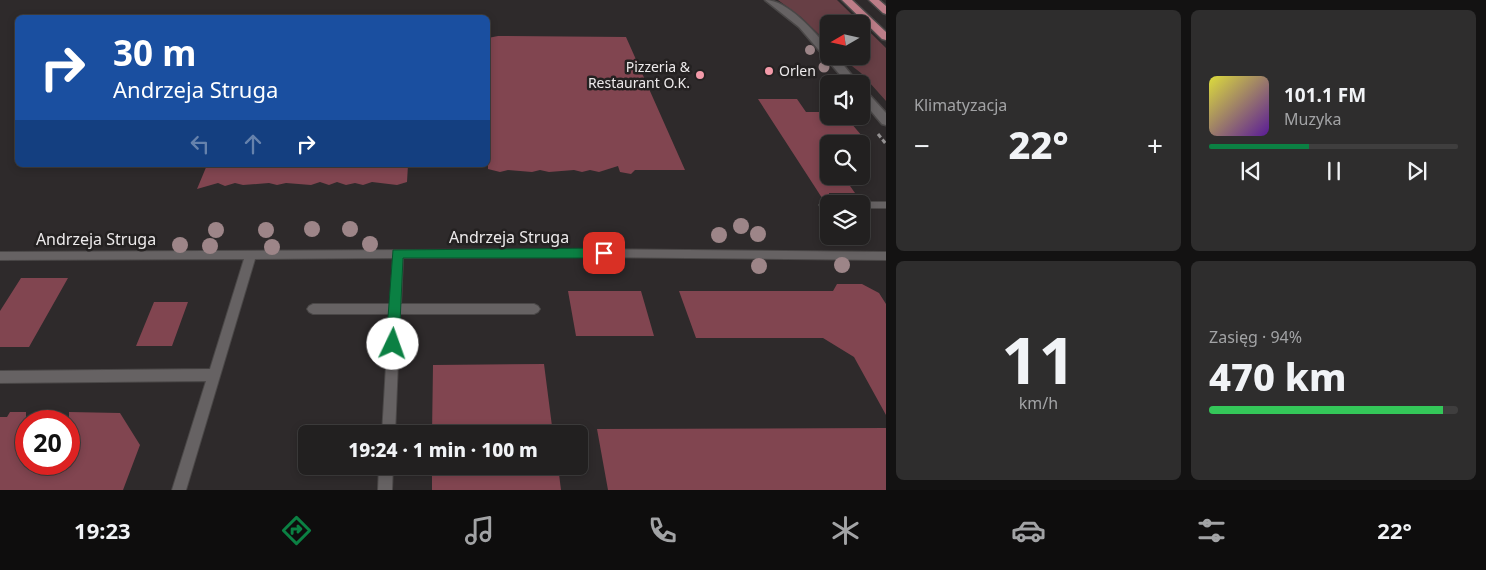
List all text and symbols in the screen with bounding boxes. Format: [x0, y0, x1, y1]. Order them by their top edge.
north arrow [820, 15, 870, 65]
map controls [820, 15, 870, 245]
text: 30 m [113, 29, 196, 76]
icon: right [30, 35, 95, 100]
place label: Pizzeria & Restaurant O.K. [588, 57, 691, 92]
place label: Orlen [779, 61, 816, 80]
marker: Orlen [763, 65, 775, 77]
marker: Pizzeria & Restaurant O.K. [694, 69, 706, 81]
text: Andrzeja Struga [113, 74, 278, 104]
button: sound [820, 75, 870, 125]
text: 101.1 FM [1284, 82, 1366, 108]
text: Klimatyzacja [914, 94, 1007, 116]
text: Muzyka [1284, 108, 1342, 130]
text: 22° [1008, 118, 1069, 170]
text: − [914, 126, 930, 164]
text: + [1147, 126, 1163, 164]
icon: left [186, 130, 214, 158]
icon: ahead [239, 130, 267, 158]
icon: right [292, 130, 320, 158]
button: search [820, 135, 870, 185]
icon: previous [1237, 157, 1265, 185]
icon: pause [1320, 157, 1348, 185]
icon: next [1403, 157, 1431, 185]
button: layers [820, 195, 870, 245]
street label: Andrzeja Struga [449, 226, 569, 248]
street label: Andrzeja Struga [36, 228, 156, 250]
pin [583, 232, 625, 274]
icon: arrive [590, 239, 618, 267]
text: 11 [1001, 315, 1076, 403]
position arrow [366, 317, 418, 369]
text: Zasięg · 94% [1209, 326, 1302, 348]
text: 470 km [1209, 350, 1347, 402]
text: km/h [1019, 392, 1058, 414]
speed limit sign: 20 [15, 410, 80, 475]
text: 19:24 · 1 min · 100 m [348, 437, 538, 463]
icon: directions [279, 513, 314, 548]
icon: music [462, 513, 497, 548]
icon: phone [645, 513, 680, 548]
icon: climate [828, 513, 863, 548]
icon: car [1011, 513, 1046, 548]
icon: filters [1194, 513, 1229, 548]
text: 19:23 [74, 515, 131, 545]
text: 22° [1377, 515, 1412, 545]

